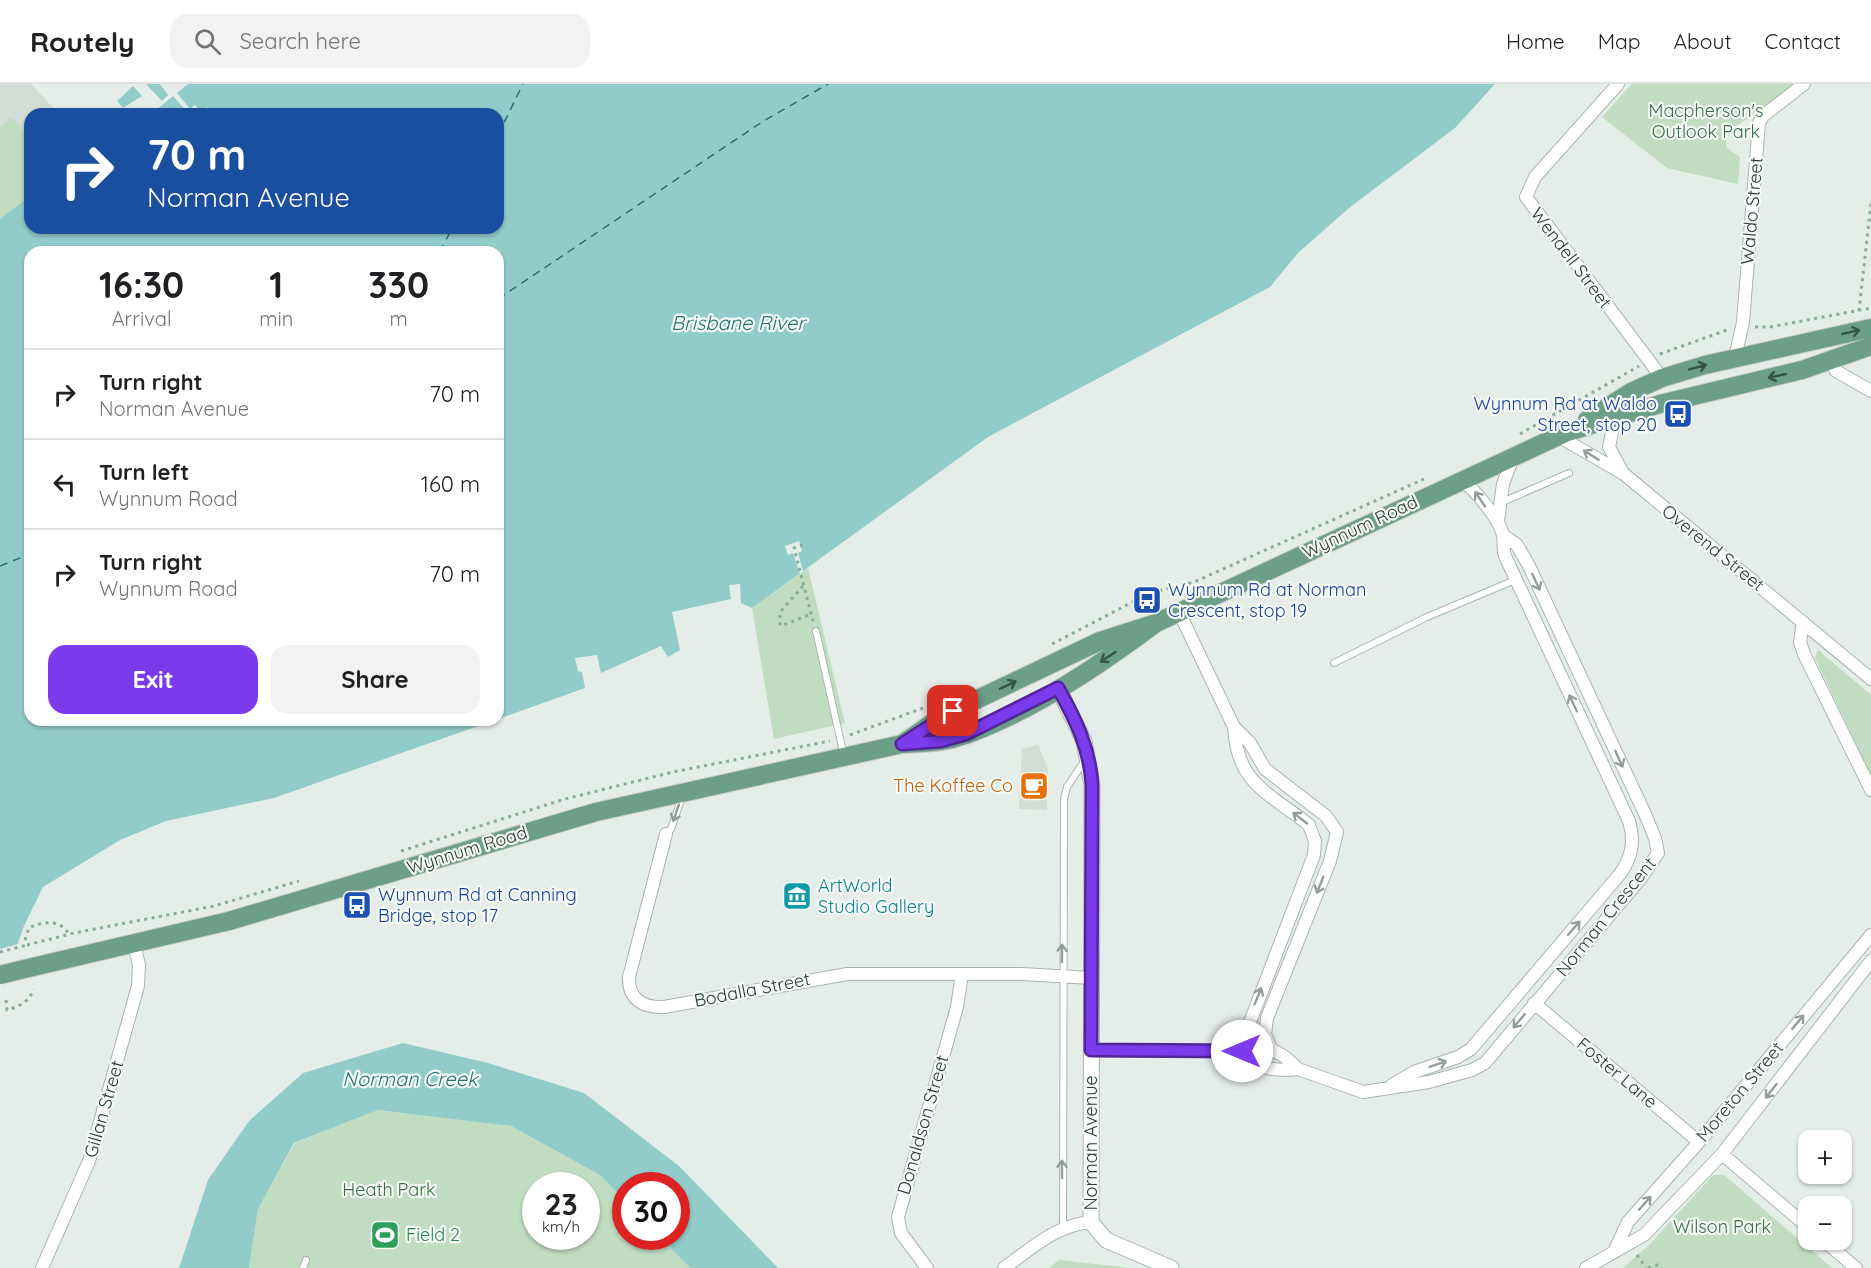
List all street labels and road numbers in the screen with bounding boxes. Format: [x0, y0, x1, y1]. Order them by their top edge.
street label: Waldo Street [1735, 156, 1768, 266]
street label: Wendell Street [1526, 202, 1617, 313]
street label: Wynnum Road [1298, 490, 1421, 563]
street label: Overend Street [1657, 499, 1769, 596]
street label: Wynnum Road [404, 820, 530, 879]
street label: Norman Crescent [1551, 853, 1661, 981]
street label: Bodalla Street [692, 967, 812, 1012]
street label: Foster Lane [1572, 1032, 1662, 1113]
street label: Moreton Street [1691, 1037, 1788, 1147]
street label: Donaldson Street [892, 1052, 953, 1197]
street label: Gillan Street [79, 1058, 128, 1160]
street label: Norman Avenue [1079, 1075, 1102, 1211]

